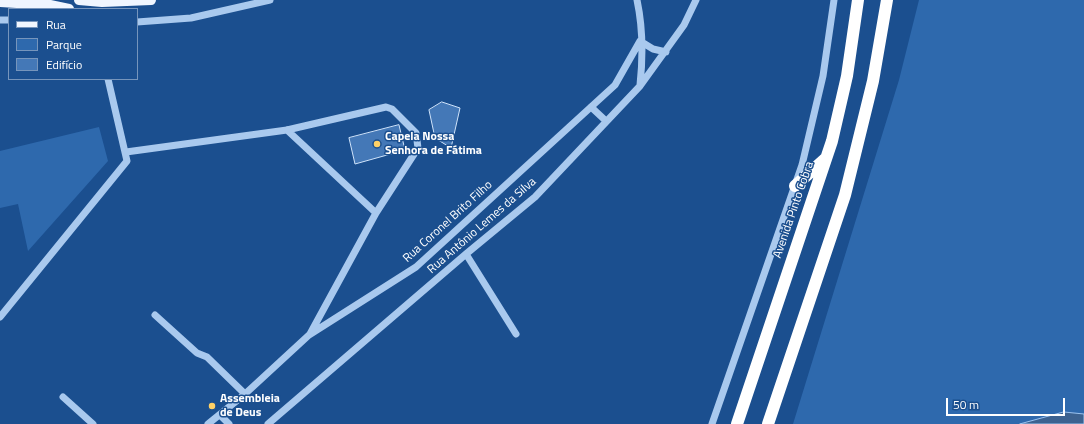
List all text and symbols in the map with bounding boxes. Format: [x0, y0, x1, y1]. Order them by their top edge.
legend [8, 8, 138, 80]
text: Rua [46, 15, 66, 34]
text: Parque [46, 35, 82, 54]
text: Edifício [46, 55, 82, 74]
place label: Capela Nossa Senhora de Fátima [385, 130, 482, 158]
marker: Capela Nossa Senhora de Fátima [372, 139, 382, 149]
street label: Avenida Pinto Cobra [771, 160, 817, 260]
street label: Rua Antônio Lemes da Silva [425, 175, 539, 277]
street label: Rua Coronel Brito Filho [400, 178, 496, 266]
scale bar [948, 390, 1067, 416]
place label: Assembleia de Deus [220, 392, 280, 420]
text: 50 m [953, 395, 979, 414]
marker: Assembleia de Deus [207, 401, 217, 411]

